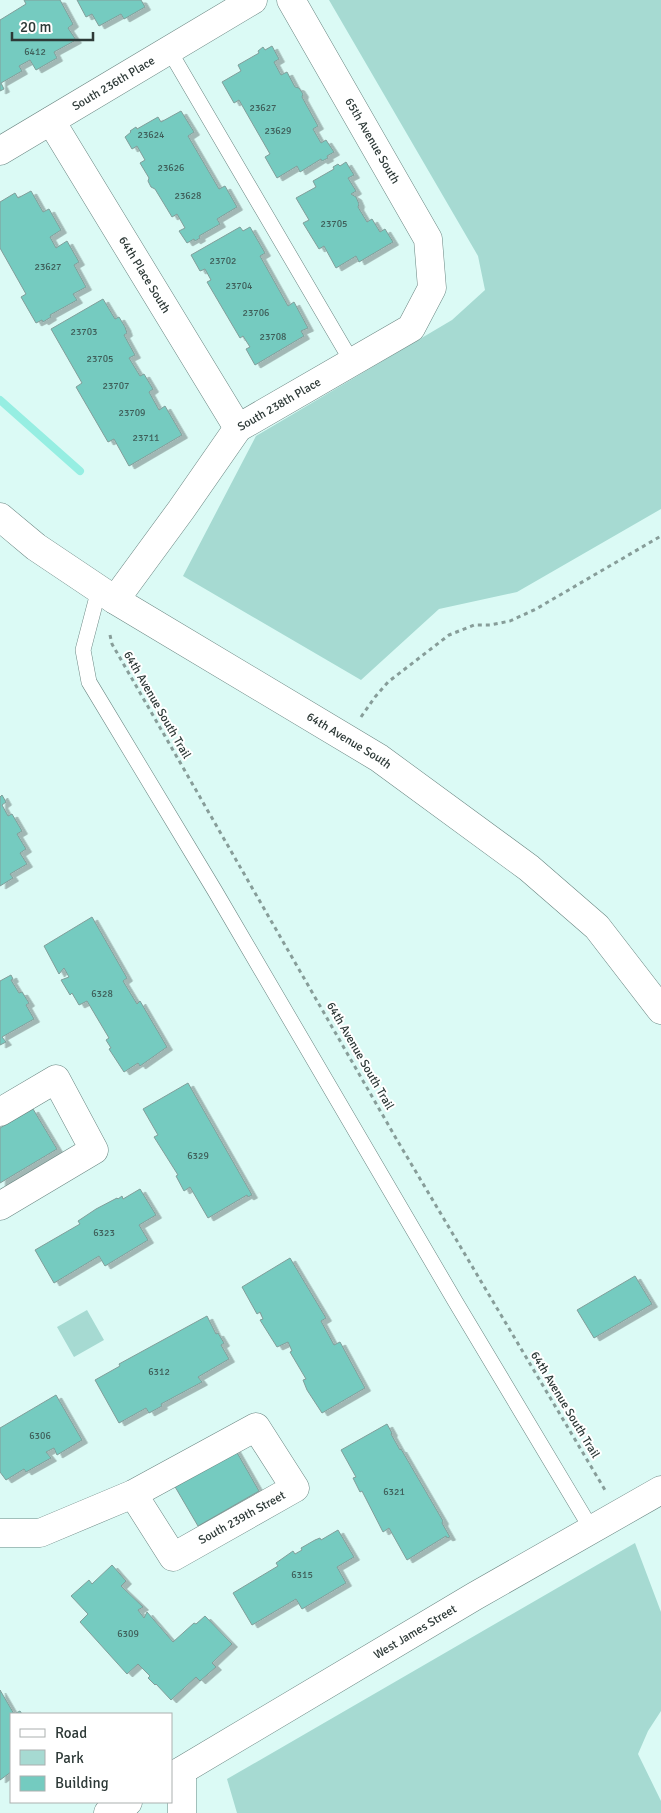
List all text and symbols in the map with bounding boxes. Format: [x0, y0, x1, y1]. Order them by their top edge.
scale bar [12, 10, 94, 42]
text: 20 m [20, 18, 51, 36]
house number: 6412 [24, 46, 46, 58]
street label: South 236th Place [69, 53, 157, 114]
street label: 65th Avenue South [341, 95, 403, 187]
house number: 23627 [249, 102, 277, 114]
house number: 23629 [264, 125, 292, 137]
house number: 23624 [137, 129, 165, 141]
house number: 23626 [157, 162, 185, 174]
house number: 23628 [174, 190, 202, 202]
house number: 23705 [320, 218, 348, 230]
street label: 64th Place South [116, 234, 174, 316]
house number: 23702 [209, 255, 237, 267]
house number: 23627 [34, 261, 62, 273]
house number: 23704 [225, 280, 253, 292]
house number: 23706 [242, 307, 270, 319]
house number: 23703 [70, 326, 98, 338]
house number: 23708 [259, 331, 287, 343]
house number: 23705 [86, 353, 114, 365]
street label: South 238th Place [235, 374, 323, 434]
house number: 23707 [102, 380, 130, 392]
house number: 23709 [118, 407, 146, 419]
house number: 23711 [132, 432, 160, 444]
street label: 64th Avenue South Trail [120, 648, 194, 762]
street label: 64th Avenue South [304, 709, 395, 772]
house number: 6328 [91, 988, 113, 1000]
street label: 64th Avenue South Trail [323, 999, 397, 1113]
house number: 6329 [187, 1150, 209, 1162]
house number: 6323 [93, 1227, 115, 1239]
street label: 64th Avenue South Trail [527, 1349, 603, 1462]
house number: 6312 [148, 1366, 170, 1378]
house number: 6306 [29, 1430, 51, 1442]
house number: 6321 [383, 1486, 405, 1498]
street label: South 239th Street [196, 1488, 288, 1548]
house number: 6315 [291, 1569, 313, 1581]
street label: West James Street [371, 1601, 459, 1662]
house number: 6309 [117, 1628, 139, 1640]
legend [10, 1713, 172, 1803]
text: Road [55, 1724, 87, 1742]
text: Park [55, 1749, 84, 1767]
text: Building [55, 1774, 109, 1792]

